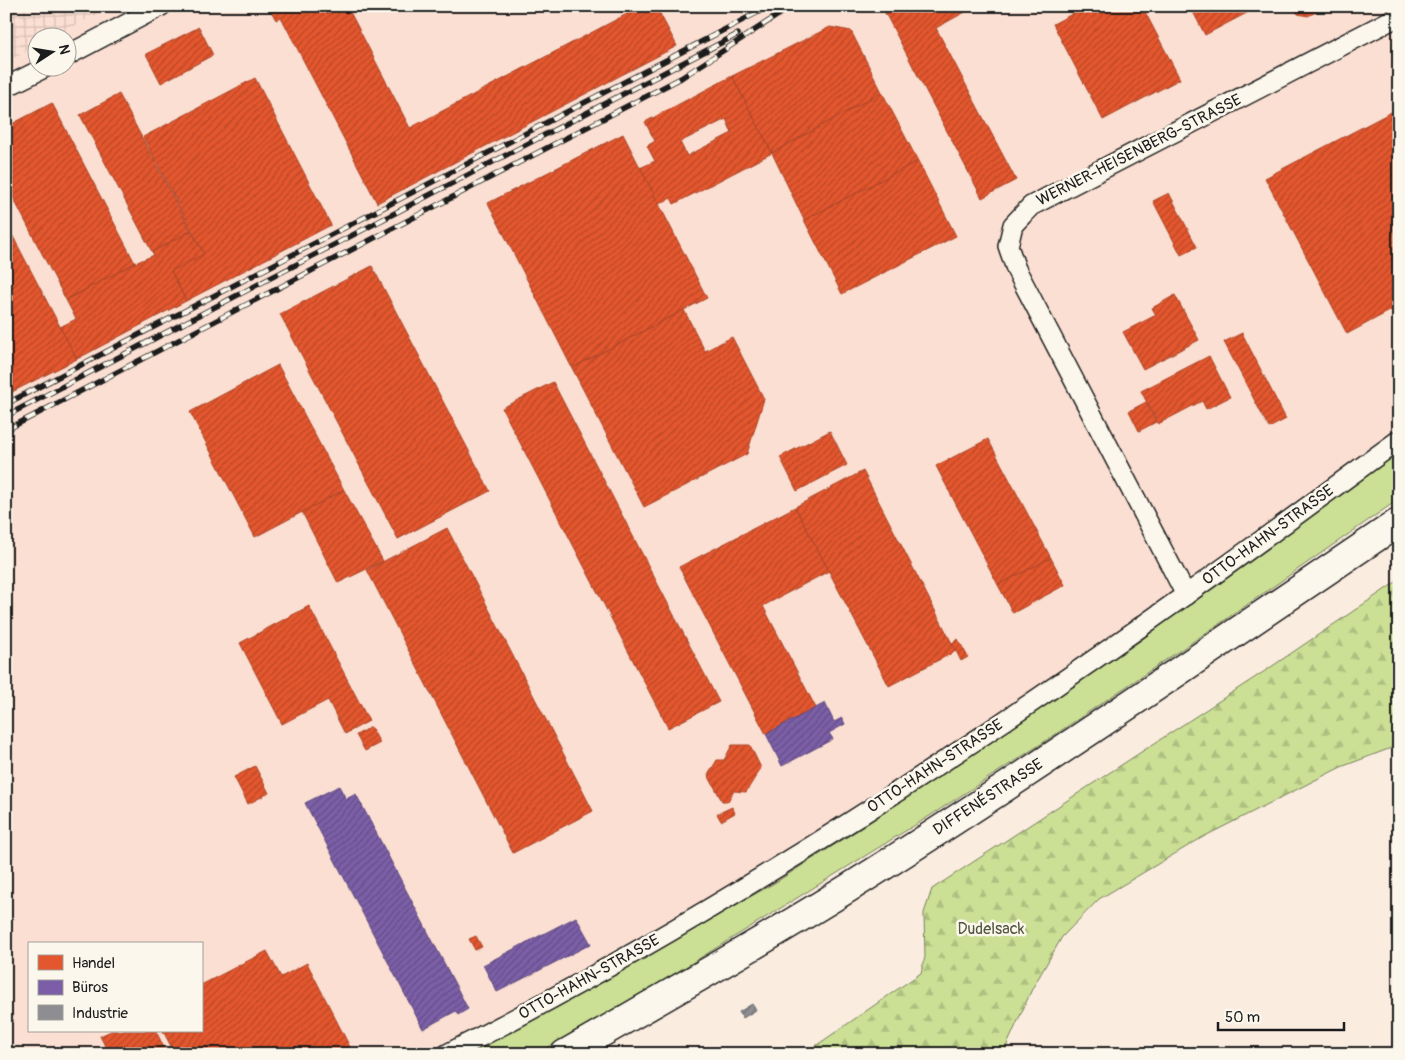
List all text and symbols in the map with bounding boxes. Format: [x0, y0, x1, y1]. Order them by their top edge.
north arrow [28, 28, 78, 78]
text: N [55, 43, 74, 56]
street label: WERNER-HEISENBERG-STRASSE [1033, 90, 1245, 210]
street label: OTTO-HAHN-STRASSE [1198, 480, 1338, 590]
street label: OTTO-HAHN-STRASSE [863, 715, 1007, 817]
street label: DIFFENÉSTRASSE [929, 754, 1047, 840]
park label: Dudelsack [958, 919, 1025, 939]
street label: OTTO-HAHN-STRASSE [515, 930, 663, 1024]
legend [28, 942, 202, 1032]
text: Handel [72, 954, 115, 973]
text: Büros [72, 978, 108, 997]
scale bar [1218, 1000, 1344, 1032]
text: Industrie [72, 1004, 128, 1023]
text: 50 m [1225, 1008, 1260, 1027]

